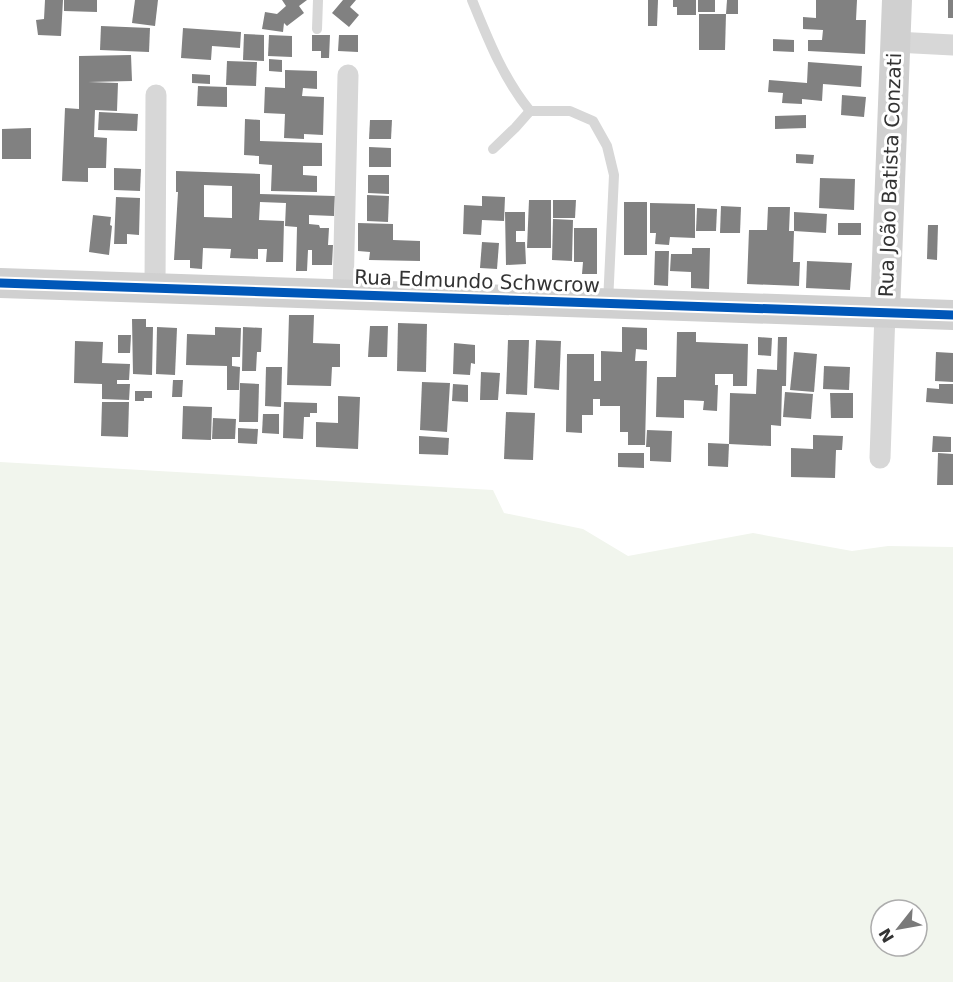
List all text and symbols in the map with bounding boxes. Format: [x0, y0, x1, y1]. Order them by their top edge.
street label: Rua João Batista Conzati [874, 52, 906, 298]
street label: Rua Edmundo Schwcrow [354, 265, 600, 297]
north arrow [869, 898, 929, 958]
text: N [875, 925, 898, 946]

